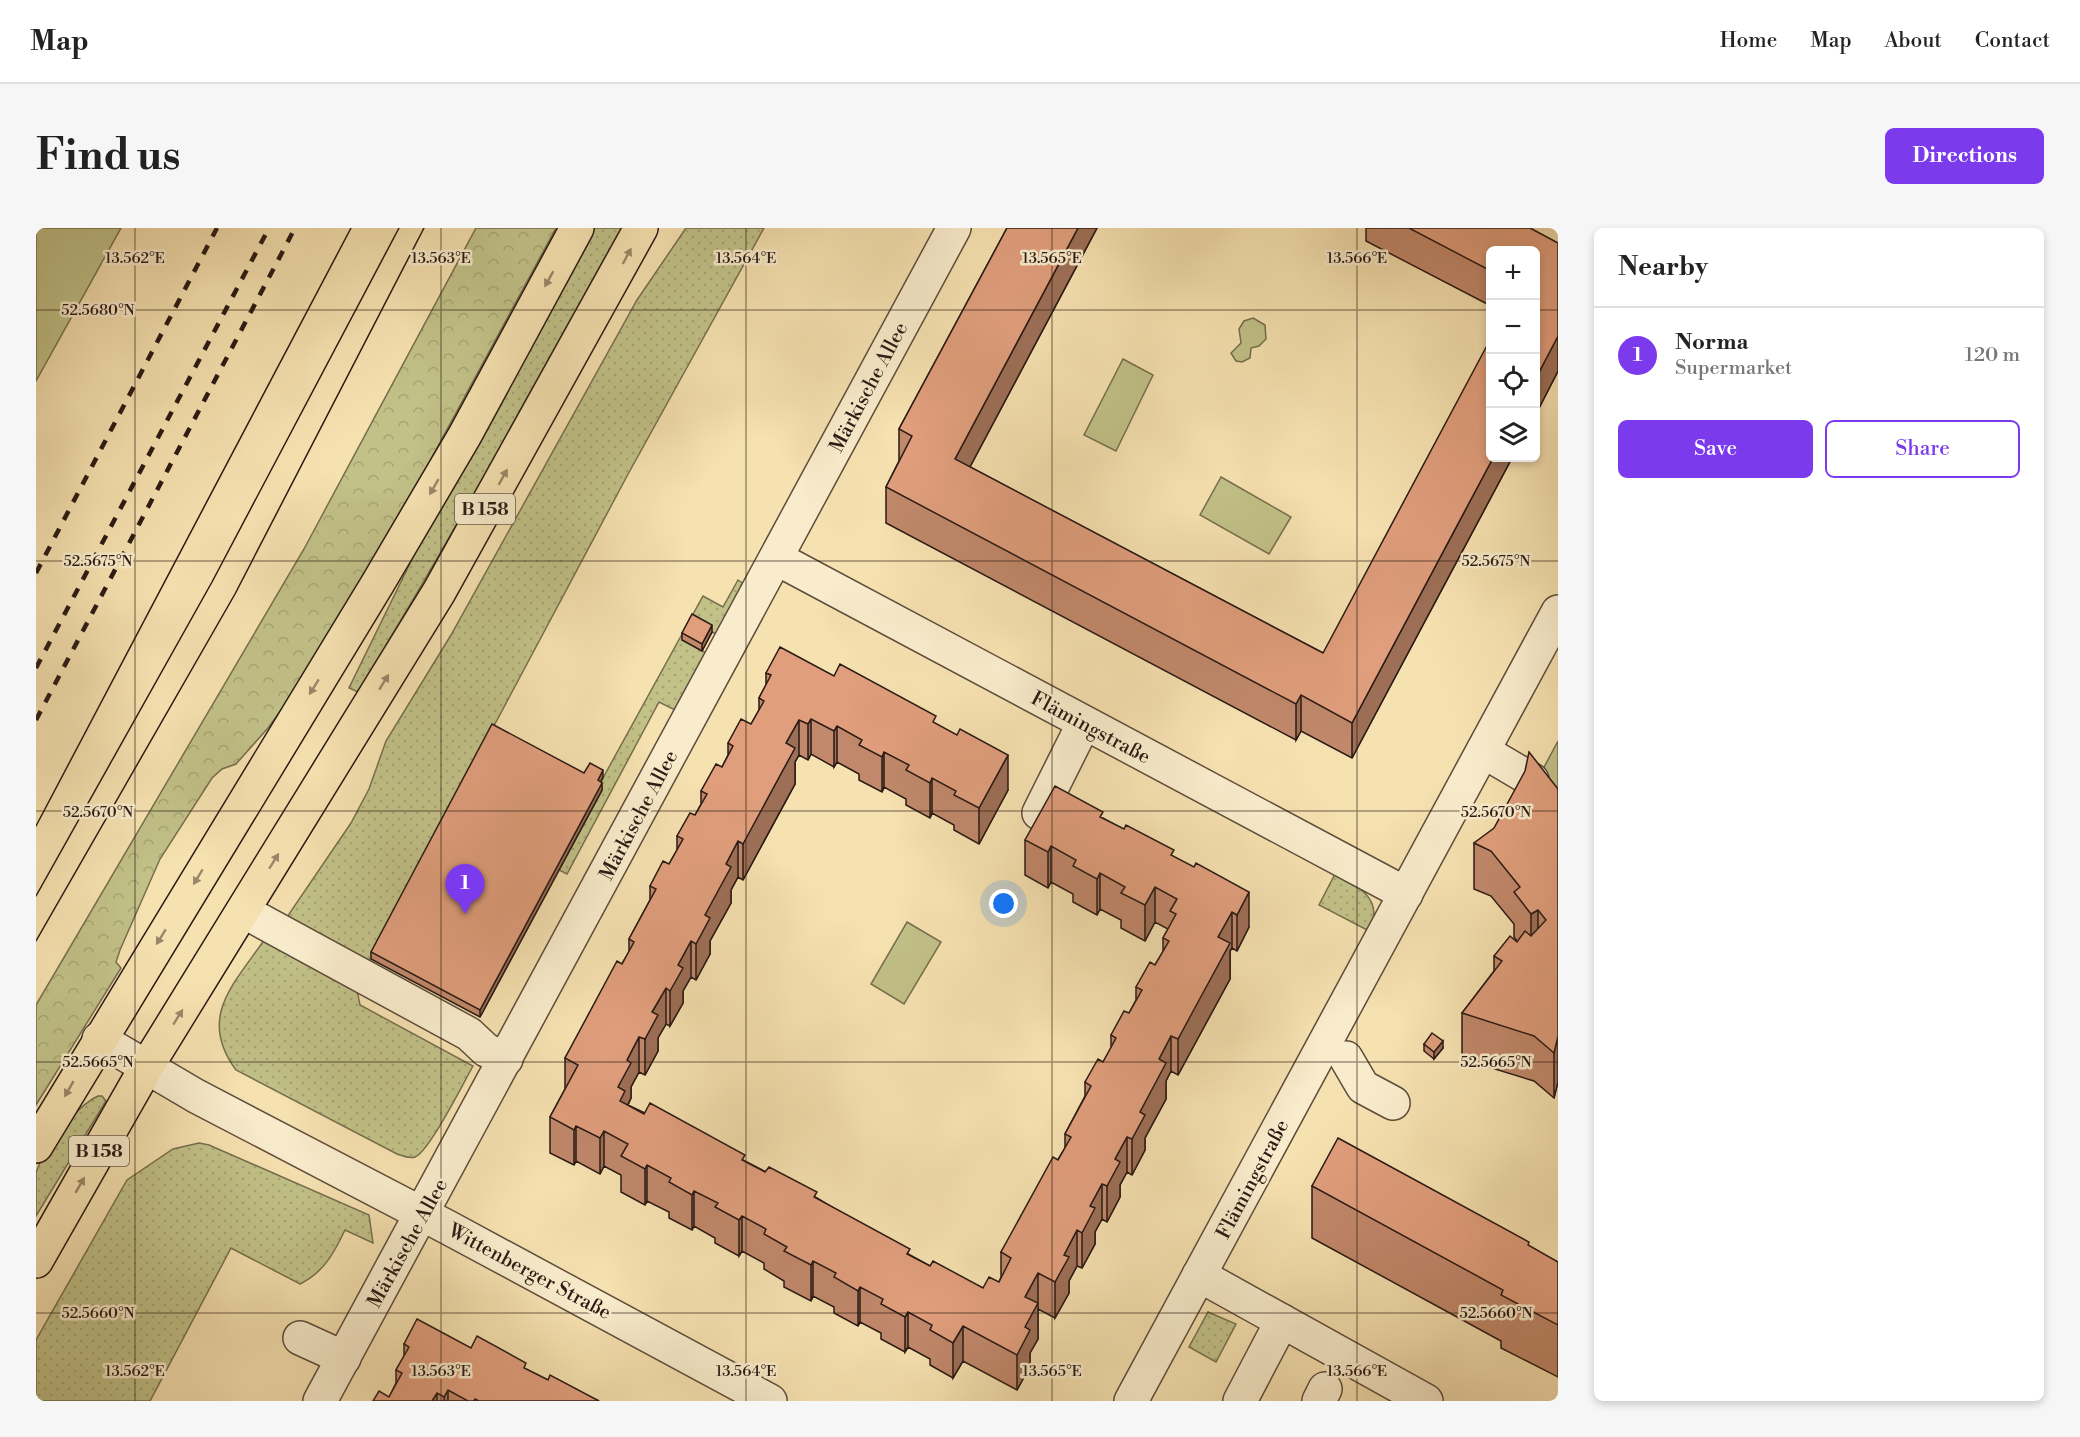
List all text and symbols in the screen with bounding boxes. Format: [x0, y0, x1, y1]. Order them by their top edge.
text: Map [30, 24, 89, 59]
text: Home [1720, 28, 1777, 54]
text: Map [1810, 28, 1852, 54]
text: About [1885, 28, 1942, 54]
text: Contact [1975, 28, 2050, 54]
button: Directions [1885, 128, 2044, 184]
text: Find us [36, 130, 180, 183]
map controls [1486, 246, 1540, 462]
button: + [1486, 246, 1540, 300]
one-way arrow [622, 247, 632, 264]
text: 13.562°E [105, 249, 165, 268]
text: 13.563°E [411, 249, 471, 268]
text: 13.564°E [716, 249, 776, 268]
text: 13.565°E [1022, 249, 1082, 268]
text: 13.566°E [1327, 249, 1387, 268]
text: Nearby [1618, 251, 1708, 283]
one-way arrow [544, 271, 554, 288]
button: − [1486, 300, 1540, 354]
text: 52.5680°N [61, 301, 135, 320]
street label: Märkische Allee [825, 318, 914, 457]
text: Norma [1675, 329, 1748, 356]
text: 1 [1633, 343, 1642, 368]
text: 120 m [1965, 343, 2020, 368]
button: locate [1486, 354, 1540, 408]
text: Supermarket [1675, 356, 1792, 381]
button: layers [1486, 408, 1540, 462]
button: Save [1618, 420, 1813, 478]
button: Share [1825, 420, 2020, 478]
one-way arrow [498, 469, 509, 485]
one-way arrow [429, 479, 440, 495]
road number: B 158 [455, 494, 515, 524]
text: 52.5675°N [64, 552, 132, 571]
text: 52.5675°N [1462, 552, 1530, 571]
one-way arrow [379, 674, 390, 690]
one-way arrow [308, 679, 319, 695]
street label: Flämingstraße [1026, 686, 1154, 770]
street label: Märkische Allee [595, 746, 684, 885]
text: 52.5670°N [63, 803, 133, 822]
text: 52.5670°N [1461, 803, 1531, 822]
one-way arrow [268, 853, 279, 869]
pin: 1 [446, 864, 484, 914]
one-way arrow [193, 869, 203, 886]
your location [989, 889, 1018, 918]
one-way arrow [156, 929, 167, 945]
one-way arrow [172, 1009, 183, 1025]
text: 52.5665°N [62, 1053, 134, 1072]
text: 52.5665°N [1460, 1053, 1532, 1072]
one-way arrow [64, 1081, 75, 1097]
street label: Flämingstraße [1211, 1116, 1295, 1244]
road number: B 158 [69, 1136, 129, 1166]
street label: Märkische Allee [363, 1175, 454, 1313]
one-way arrow [75, 1176, 85, 1193]
street label: Wittenberger Straße [442, 1218, 615, 1326]
text: 52.5660°N [61, 1304, 135, 1323]
text: 52.5660°N [1459, 1304, 1533, 1323]
text: 13.562°E [105, 1362, 165, 1381]
text: 13.563°E [411, 1362, 471, 1381]
text: 13.564°E [716, 1362, 776, 1381]
text: 13.565°E [1022, 1362, 1082, 1381]
text: 13.566°E [1327, 1362, 1387, 1381]

